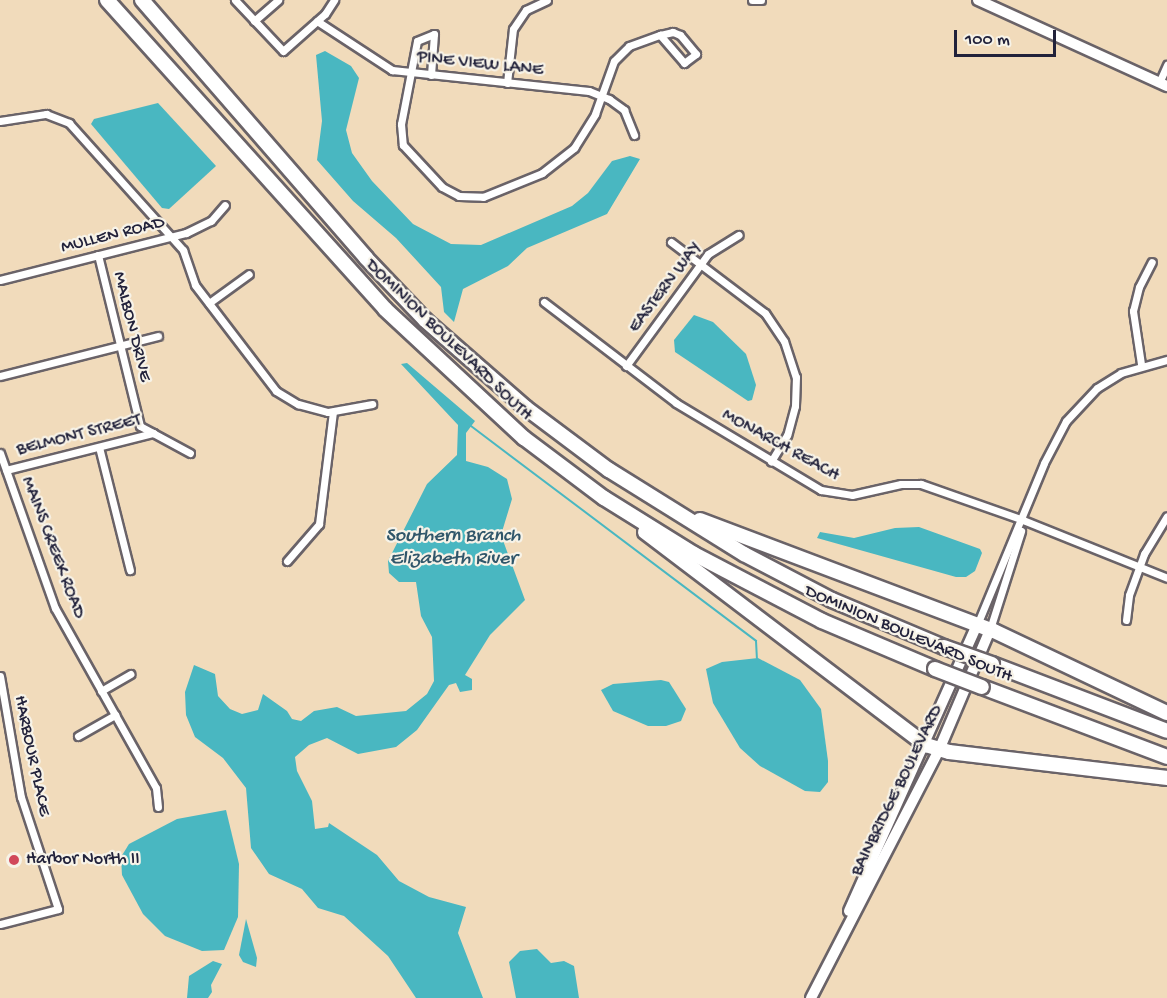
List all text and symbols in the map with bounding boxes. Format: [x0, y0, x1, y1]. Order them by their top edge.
scale bar [957, 18, 1059, 56]
text: 100 m [965, 30, 1010, 51]
street label: PINE VIEW LANE [416, 48, 544, 82]
street label: MULLEN ROAD [59, 213, 167, 259]
street label: EASTERN WAY [625, 238, 707, 338]
street label: DOMINION BOULEVARD SOUTH [360, 256, 536, 426]
street label: MALBON DRIVE [107, 270, 155, 384]
street label: MONARCH REACH [718, 405, 842, 487]
street label: BELMONT STREET [15, 410, 143, 462]
street label: MAINS CREEK ROAD [15, 474, 89, 622]
water label: Southern Branch Elizabeth River [385, 524, 521, 571]
street label: DOMINION BOULEVARD SOUTH [801, 581, 1015, 689]
street label: HARBOUR PLACE [8, 694, 54, 818]
street label: BAINBRIDGE BOULEVARD [847, 702, 949, 880]
place label: Harbor North II [26, 849, 140, 871]
marker: Harbor North II [7, 853, 21, 867]

